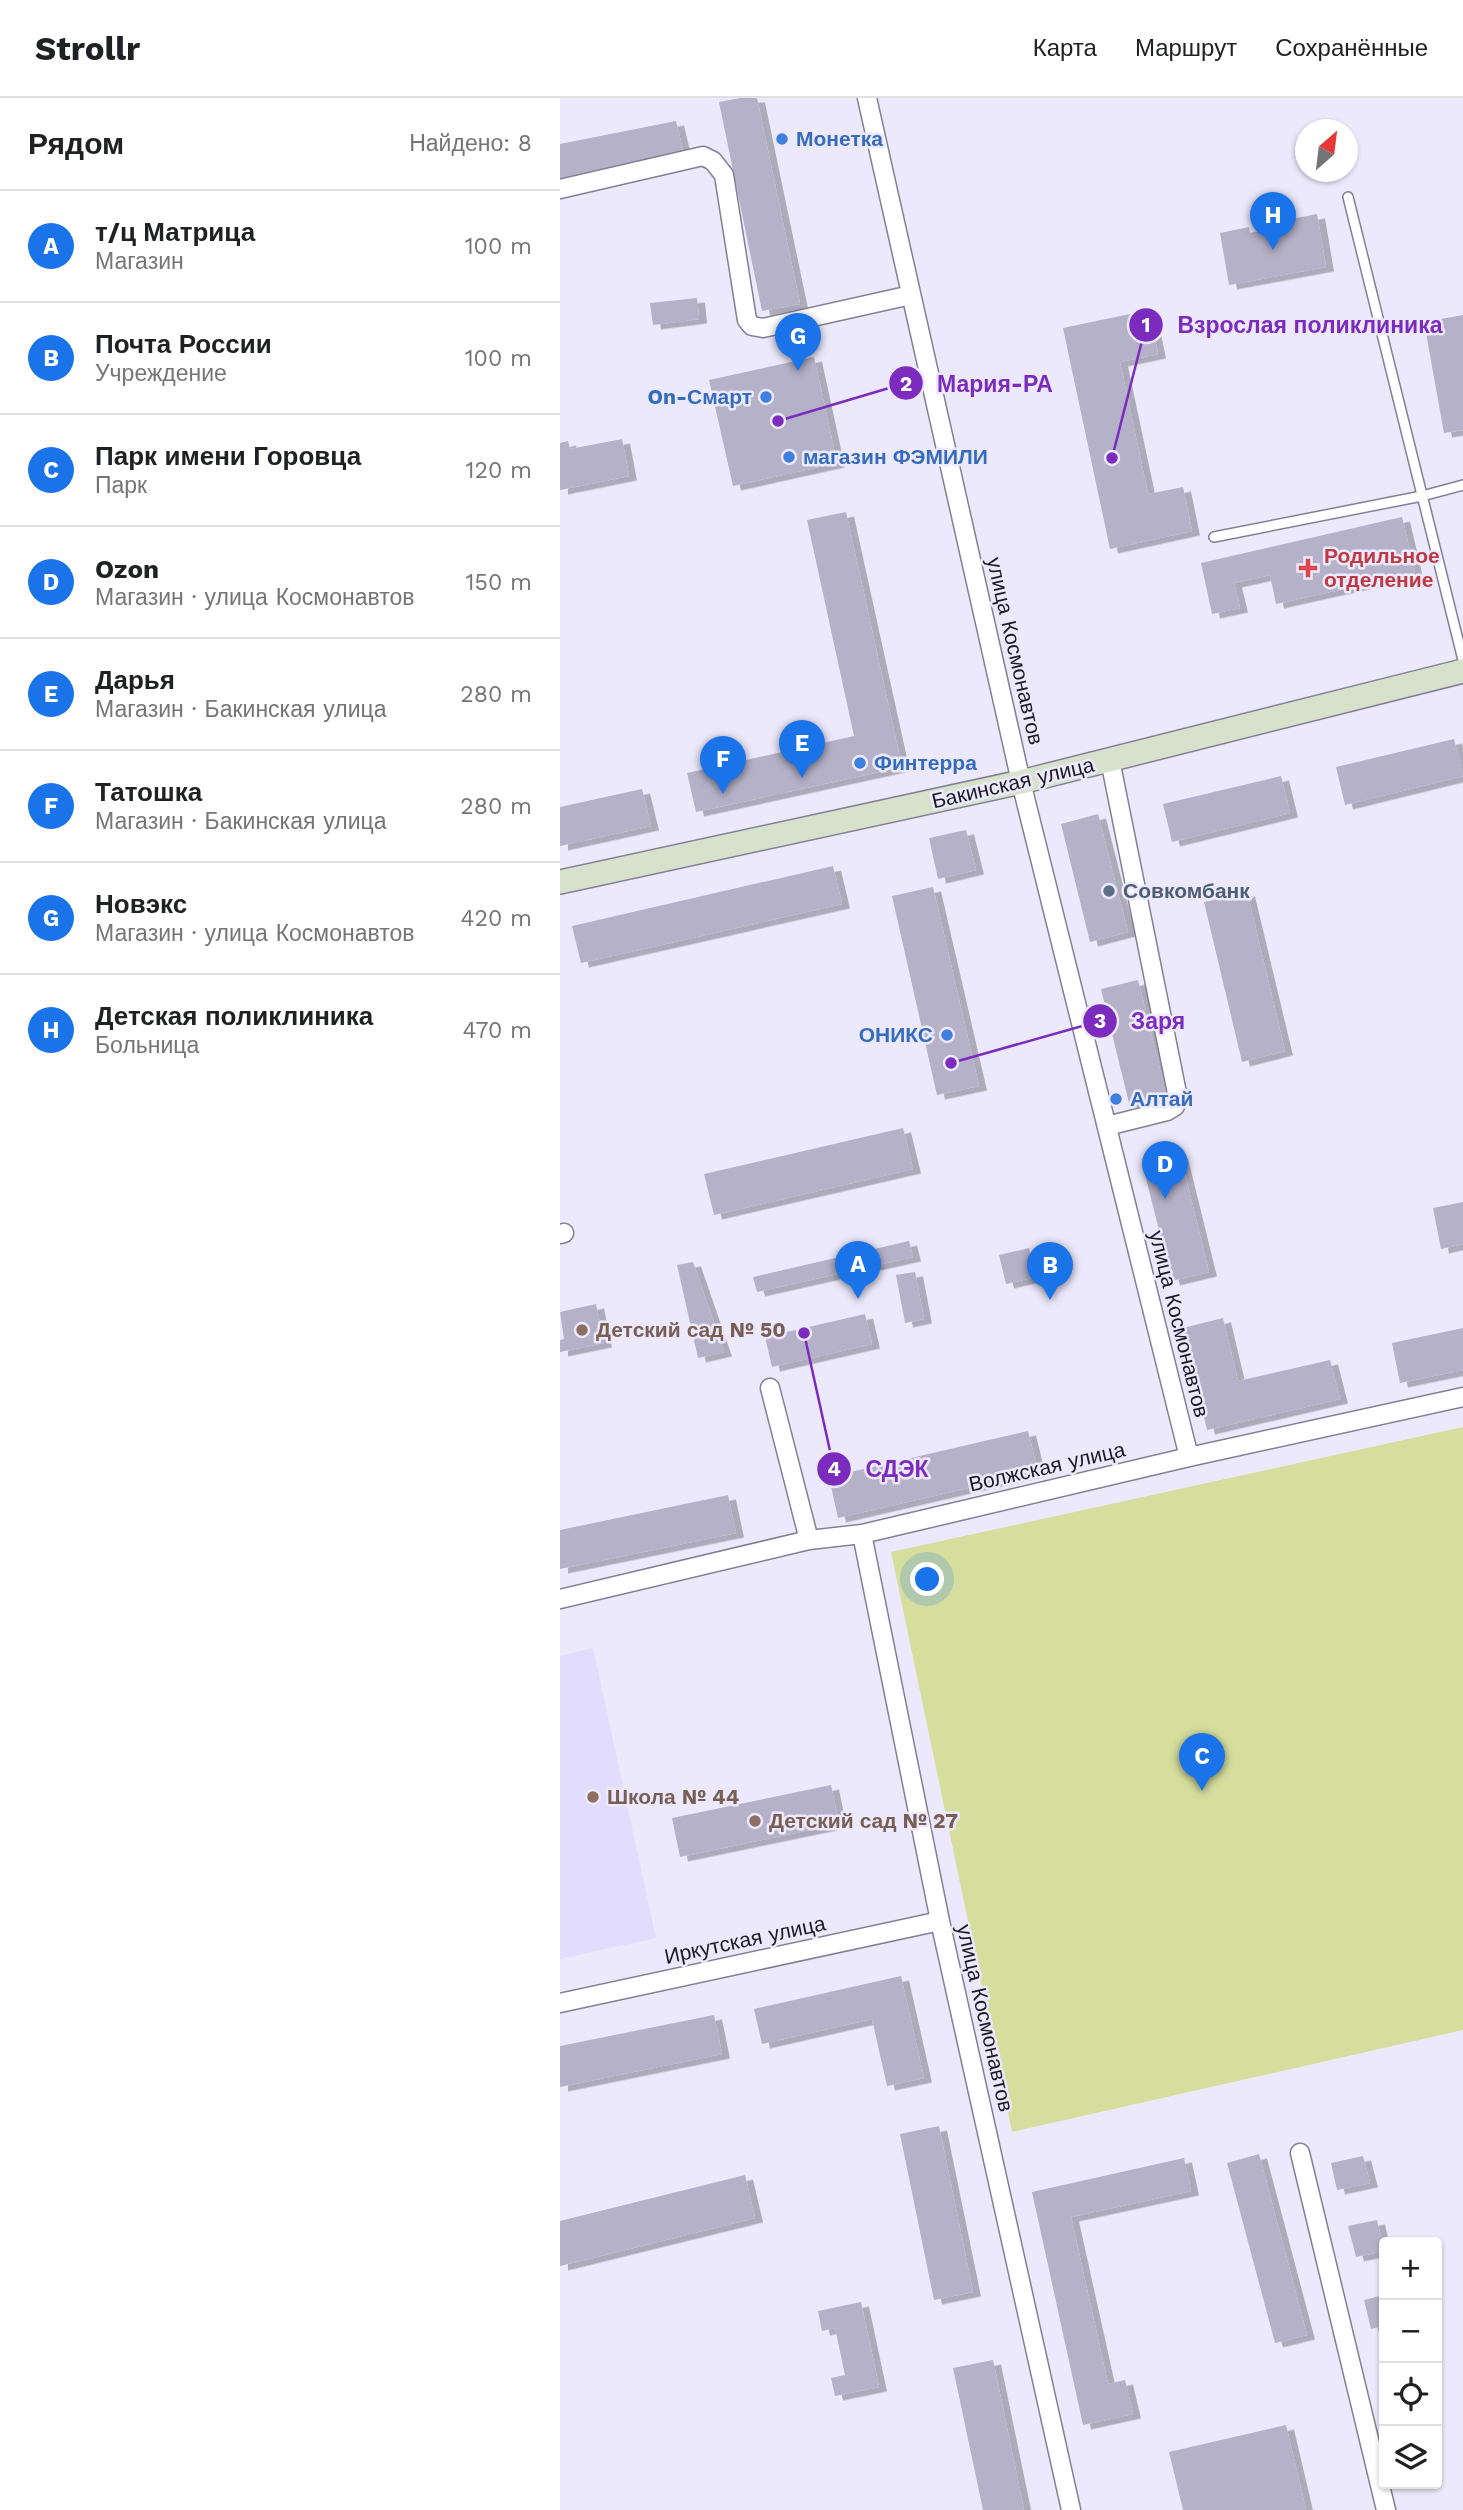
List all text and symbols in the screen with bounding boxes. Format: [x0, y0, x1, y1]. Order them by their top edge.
text: Strollr [35, 29, 140, 68]
text: Карта [1033, 34, 1097, 62]
text: Маршрут [1135, 34, 1237, 62]
text: Сохранённые [1275, 34, 1428, 62]
north arrow [1295, 119, 1358, 182]
text: Рядом [28, 126, 124, 161]
place label: Монетка [796, 126, 883, 151]
text: Найдено: 8 [409, 130, 532, 157]
marker: Монетка [774, 131, 790, 147]
pin: H [1250, 192, 1296, 250]
text: т/ц Матрица [95, 217, 255, 247]
text: A [43, 233, 59, 260]
text: 100 m [465, 233, 532, 260]
text: Магазин [95, 248, 184, 275]
callout: Взрослая поликлиника [1128, 303, 1456, 347]
text: 1 [1141, 312, 1151, 337]
text: Взрослая поликлиника [1177, 312, 1443, 339]
pin: G [775, 313, 821, 371]
text: Почта России [95, 329, 272, 359]
text: B [43, 345, 59, 372]
text: 100 m [465, 345, 532, 372]
text: Учреждение [95, 360, 227, 387]
callout: Мария-РА [888, 361, 1067, 405]
text: 2 [900, 371, 912, 396]
text: Мария-РА [937, 371, 1053, 398]
place label: On-Смарт [648, 384, 752, 409]
marker: On-Смарт [758, 389, 774, 405]
text: Парк имени Горовца [95, 441, 361, 471]
place label: магазин ФЭМИЛИ [803, 444, 988, 469]
marker: магазин ФЭМИЛИ [781, 449, 797, 465]
text: C [43, 457, 59, 484]
text: 120 m [466, 457, 532, 484]
text: Парк [95, 472, 147, 499]
place label: Родильное отделение [1324, 543, 1440, 592]
text: Ozon [95, 554, 159, 584]
street label: улица Космонавтов [982, 555, 1049, 747]
marker: Родильное отделение [1298, 558, 1318, 578]
text: D [43, 569, 59, 596]
text: 150 m [466, 569, 532, 596]
text: Магазин · улица Космонавтов [95, 584, 414, 611]
text: Дарья [95, 665, 175, 695]
text: E [44, 681, 58, 708]
text: 280 m [460, 681, 532, 708]
text: Магазин · Бакинская улица [95, 696, 387, 723]
pin: E [779, 720, 825, 778]
pin: F [700, 736, 746, 794]
place label: Финтерра [874, 750, 977, 775]
street label: Бакинская улица [929, 752, 1097, 813]
marker: Финтерра [852, 755, 868, 771]
text: Татошка [95, 777, 202, 807]
text: F [44, 793, 58, 820]
text: 280 m [460, 793, 532, 820]
text: Магазин · Бакинская улица [95, 808, 387, 835]
place label: Совкомбанк [1123, 878, 1250, 903]
marker: Совкомбанк [1101, 883, 1117, 899]
text: Новэкс [95, 889, 187, 919]
text: G [43, 905, 59, 932]
text: 420 m [460, 905, 532, 932]
text: Магазин · улица Космонавтов [95, 920, 414, 947]
callout: Заря [1082, 999, 1199, 1043]
text: Детская поликлиника [95, 1001, 373, 1031]
text: 3 [1094, 1008, 1106, 1033]
text: Заря [1131, 1008, 1185, 1035]
text: H [42, 1017, 60, 1044]
text: 470 m [463, 1017, 532, 1044]
place label: ОНИКС [859, 1022, 933, 1047]
marker: ОНИКС [939, 1027, 955, 1043]
text: Больница [95, 1032, 199, 1059]
place label: Алтай [1130, 1086, 1193, 1111]
marker: Алтай [1108, 1091, 1124, 1107]
pin: D [1142, 1141, 1188, 1199]
street label: улица Космонавтов [1144, 1228, 1215, 1420]
pin: A [835, 1241, 881, 1299]
pin: B [1027, 1242, 1073, 1300]
place label: Детский сад № 50 [596, 1317, 786, 1342]
marker: Детский сад № 50 [574, 1322, 590, 1338]
street label: Волжская улица [966, 1436, 1128, 1497]
callout: СДЭК [817, 1447, 943, 1491]
text: 4 [827, 1456, 841, 1481]
text: СДЭК [865, 1456, 930, 1483]
your location [910, 1562, 944, 1596]
pin: C [1179, 1733, 1225, 1791]
place label: Школа № 44 [607, 1784, 739, 1809]
marker: Школа № 44 [585, 1789, 601, 1805]
place label: Детский сад № 27 [769, 1808, 958, 1833]
marker: Детский сад № 27 [747, 1813, 763, 1829]
street label: Иркутская улица [662, 1910, 828, 1969]
street label: улица Космонавтов [952, 1922, 1019, 2114]
map controls [1379, 2237, 1442, 2489]
button: + [1379, 2237, 1442, 2300]
button: − [1379, 2300, 1442, 2363]
button: locate [1379, 2363, 1442, 2426]
button: layers [1379, 2426, 1442, 2489]

